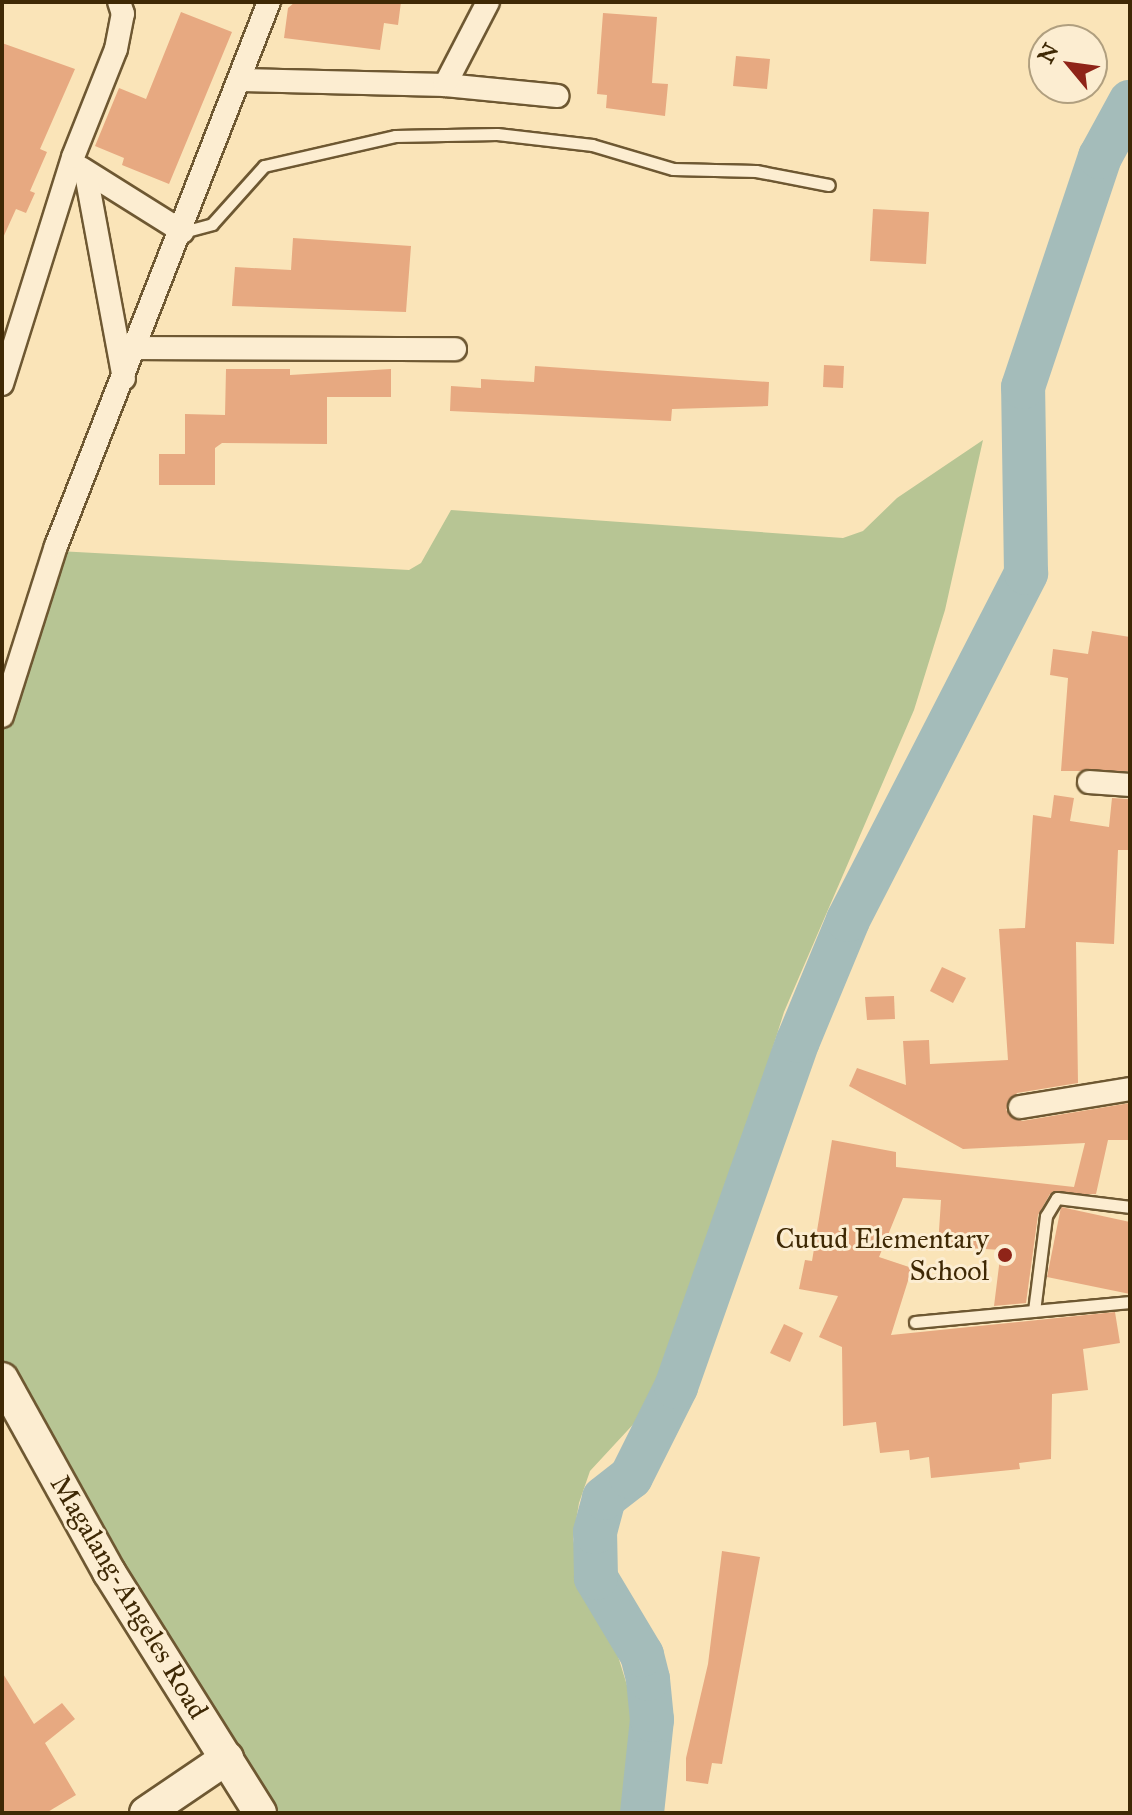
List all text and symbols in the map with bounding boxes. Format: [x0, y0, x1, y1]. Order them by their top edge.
north arrow [1028, 24, 1108, 104]
text: N [1032, 38, 1065, 68]
place label: Cutud Elementary School [775, 1222, 989, 1288]
marker: Cutud Elementary School [996, 1246, 1014, 1264]
street label: Magalang-Angeles Road [43, 1469, 215, 1725]

